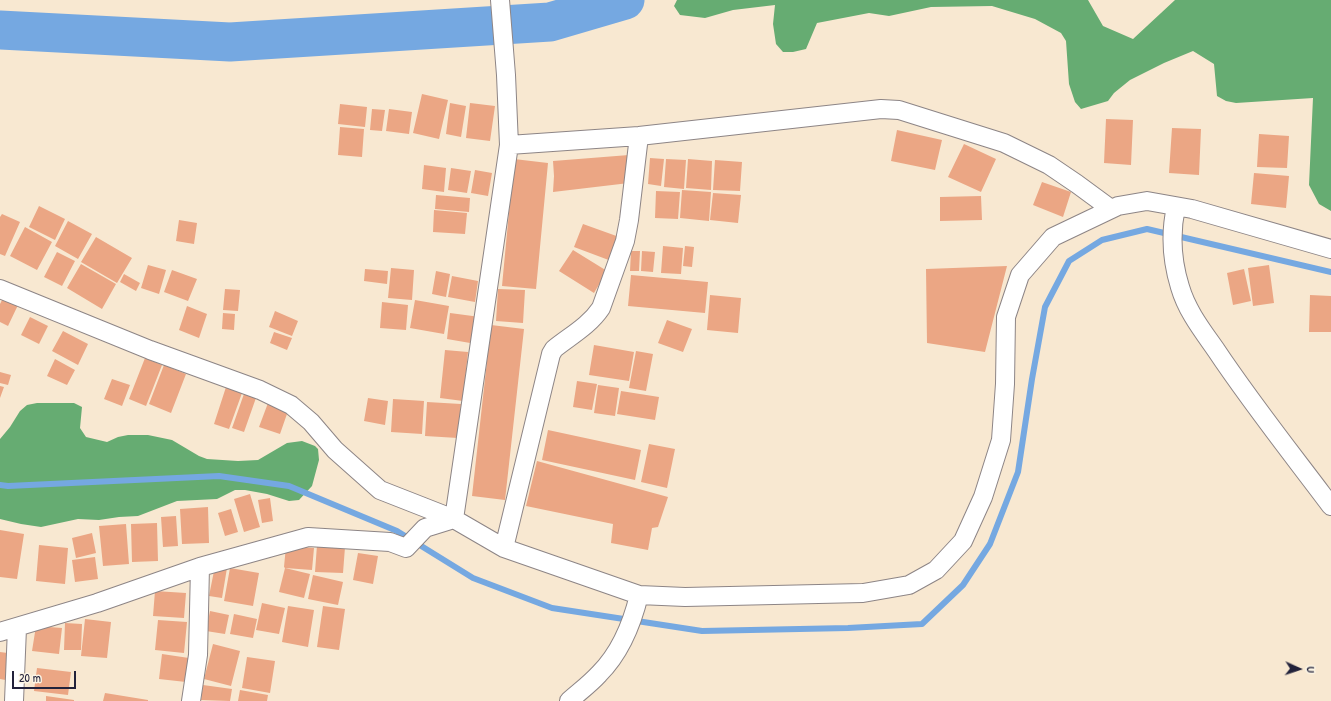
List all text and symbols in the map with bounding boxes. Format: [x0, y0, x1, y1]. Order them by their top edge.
north arrow [1279, 649, 1319, 689]
scale bar [14, 663, 78, 689]
text: U [1304, 666, 1318, 673]
text: 20 m [19, 669, 41, 686]

